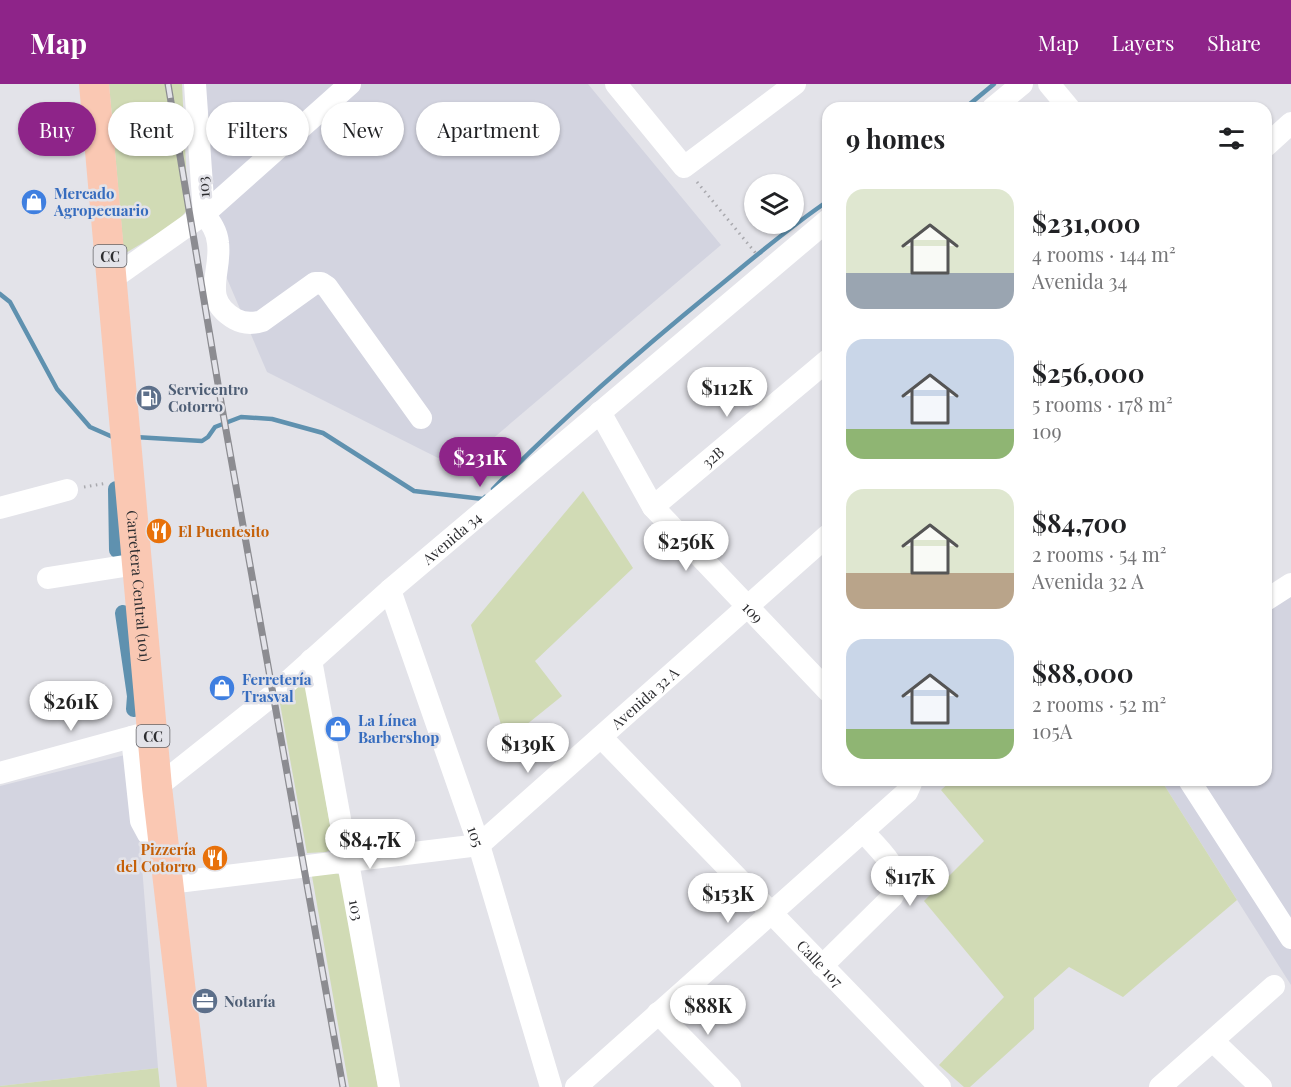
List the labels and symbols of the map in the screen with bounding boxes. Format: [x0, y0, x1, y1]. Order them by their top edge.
street label: 103 [192, 175, 214, 198]
place label: Mercado Agropecuario [53, 183, 149, 220]
shop icon: Mercado Agropecuario [19, 187, 49, 217]
road number: CC [94, 245, 126, 267]
pin: $112K [685, 367, 769, 418]
place label: Servicentro Cotorro [168, 379, 248, 416]
fuel station icon: Servicentro Cotorro [134, 383, 164, 413]
pin: $231K [438, 437, 522, 488]
street label: 32B [697, 442, 728, 472]
street label: Avenida 34 [417, 507, 485, 569]
street label: Carretera Central (101) [122, 509, 156, 663]
restaurant icon: El Puentesito [144, 516, 174, 546]
place label: El Puentesito [178, 521, 269, 541]
pin: $256K [644, 521, 728, 572]
street label: 109 [738, 597, 768, 627]
street label: Avenida 32 A [606, 662, 683, 734]
place label: Ferretería Trasval [242, 669, 312, 706]
shop icon: Ferretería Trasval [207, 673, 237, 703]
pin: $261K [29, 681, 113, 732]
place label: La Línea Barbershop [358, 710, 439, 747]
shop icon: La Línea Barbershop [323, 714, 353, 744]
pin: $139K [486, 723, 570, 774]
road number: CC [136, 725, 170, 747]
pin: $84.7K [321, 819, 419, 870]
street label: 105 [463, 823, 489, 850]
place label: Pizzería del Cotorro [116, 839, 196, 876]
restaurant icon: Pizzería del Cotorro [200, 843, 230, 873]
pin: $117K [868, 856, 952, 907]
pin: $153K [686, 873, 770, 924]
street label: 103 [345, 898, 368, 922]
street label: Calle 107 [793, 935, 848, 991]
pin: $88K [672, 985, 744, 1036]
office icon: Notaría [190, 986, 220, 1016]
place label: Notaría [224, 991, 276, 1011]

